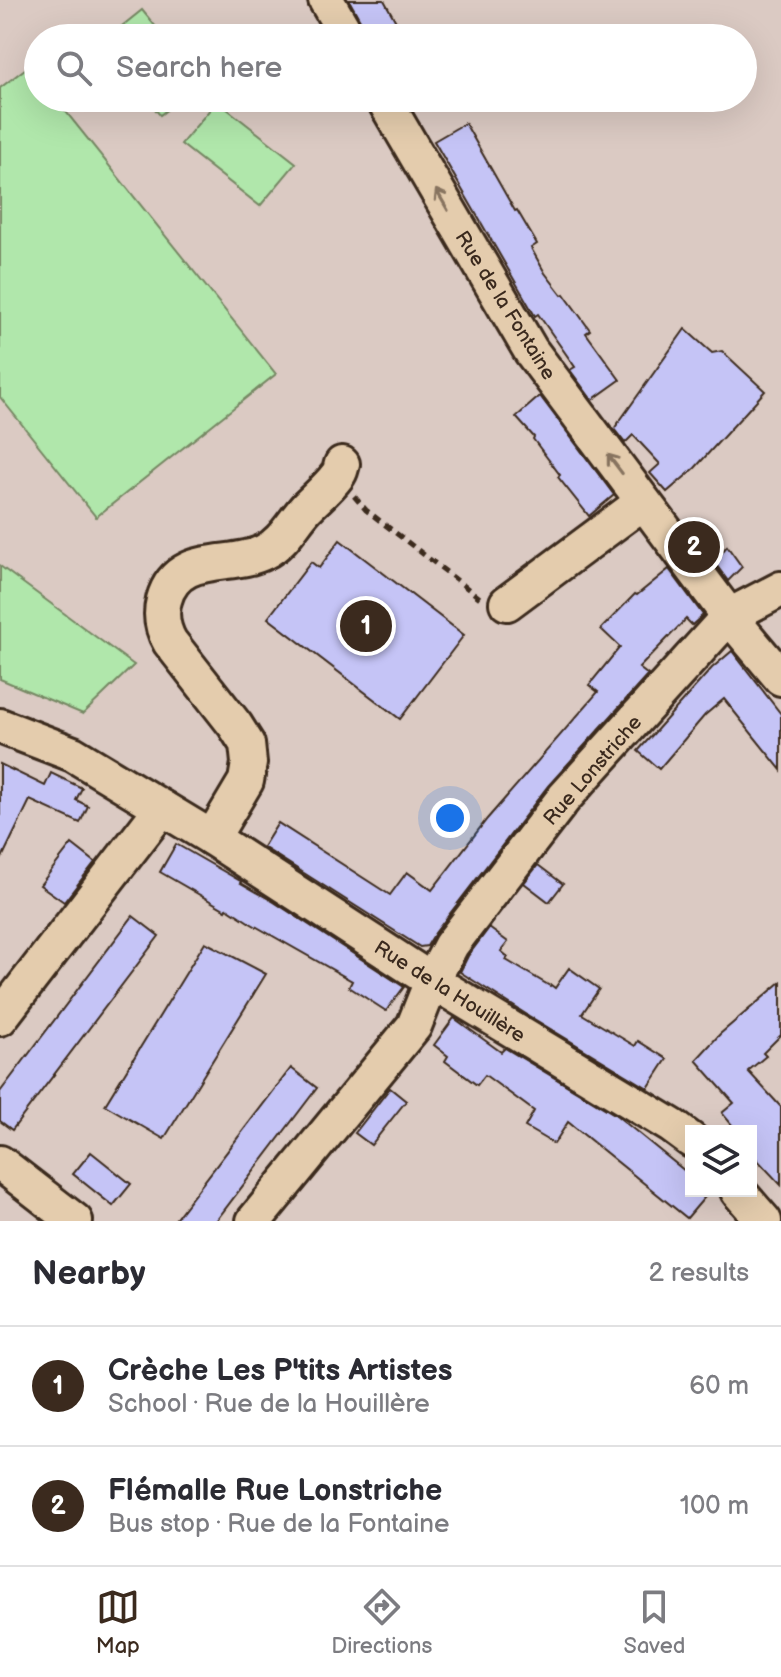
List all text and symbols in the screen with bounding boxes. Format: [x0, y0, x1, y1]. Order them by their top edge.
search box [24, 24, 757, 112]
icon: search [52, 46, 96, 90]
text: Search here [116, 50, 282, 86]
one-way arrow [434, 189, 450, 212]
street label: Rue de la Fontaine [450, 227, 561, 385]
one-way arrow [606, 454, 623, 475]
pin: 2 [668, 517, 720, 577]
pin: 1 [340, 596, 392, 656]
street label: Rue Lonstriche [539, 711, 647, 830]
your location [430, 798, 470, 838]
street label: Rue de la Houillère [370, 936, 530, 1048]
map controls [685, 1125, 757, 1197]
button: layers [685, 1125, 757, 1197]
text: Nearby [32, 1253, 146, 1294]
text: 2 results [649, 1258, 749, 1289]
text: Crèche Les P'tits Artistes [108, 1353, 452, 1389]
text: 1 [53, 1371, 63, 1402]
text: 60 m [689, 1371, 749, 1402]
text: School · Rue de la Houillère [108, 1389, 430, 1420]
text: Flémalle Rue Lonstriche [108, 1473, 442, 1509]
text: 2 [50, 1491, 66, 1522]
text: 100 m [680, 1491, 749, 1522]
text: Bus stop · Rue de la Fontaine [108, 1509, 449, 1540]
tab: Map [96, 1585, 140, 1660]
tab: Directions [331, 1585, 432, 1660]
tab: Saved [624, 1585, 685, 1660]

